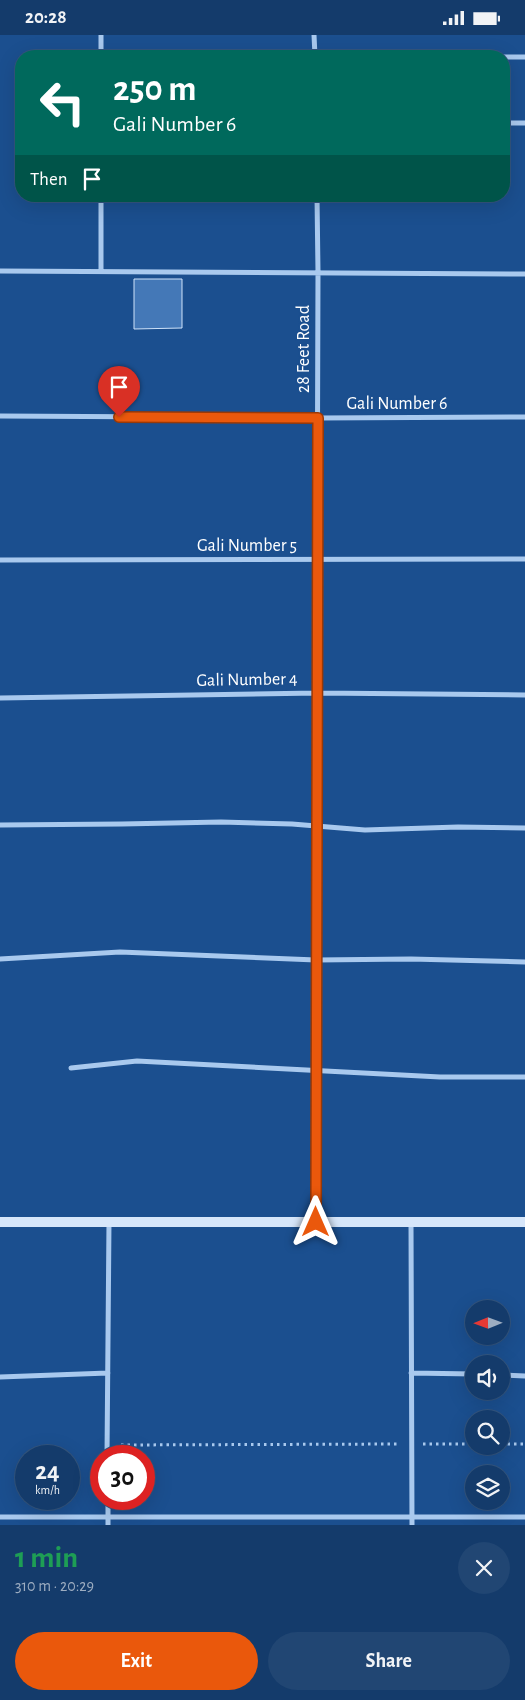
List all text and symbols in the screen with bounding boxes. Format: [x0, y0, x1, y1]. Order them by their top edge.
text: 20:28 [25, 8, 67, 27]
icon: left [30, 70, 95, 135]
text: 250 m [113, 72, 196, 107]
text: Gali Number 6 [113, 113, 236, 135]
icon: arrive [78, 165, 106, 193]
text: Then [30, 170, 68, 189]
street label: 28 Feet Road [295, 305, 313, 393]
pin [98, 366, 140, 417]
icon: arrive [105, 373, 133, 401]
street label: Gali Number 6 [346, 395, 448, 413]
street label: Gali Number 5 [197, 537, 297, 555]
street label: Gali Number 4 [196, 670, 298, 690]
position arrow [289, 1195, 341, 1247]
north arrow [465, 1300, 510, 1345]
map controls [465, 1300, 510, 1510]
button: sound [465, 1355, 510, 1400]
button: search [465, 1410, 510, 1455]
speed limit sign: 30 [90, 1445, 155, 1510]
text: 24 [35, 1459, 60, 1484]
button: layers [465, 1465, 510, 1510]
text: km/h [35, 1484, 60, 1496]
button: close [458, 1542, 510, 1594]
text: 1 min [15, 1543, 78, 1573]
text: 310 m · 20:29 [15, 1578, 94, 1594]
button: Exit [15, 1632, 258, 1690]
button: Share [268, 1632, 510, 1690]

